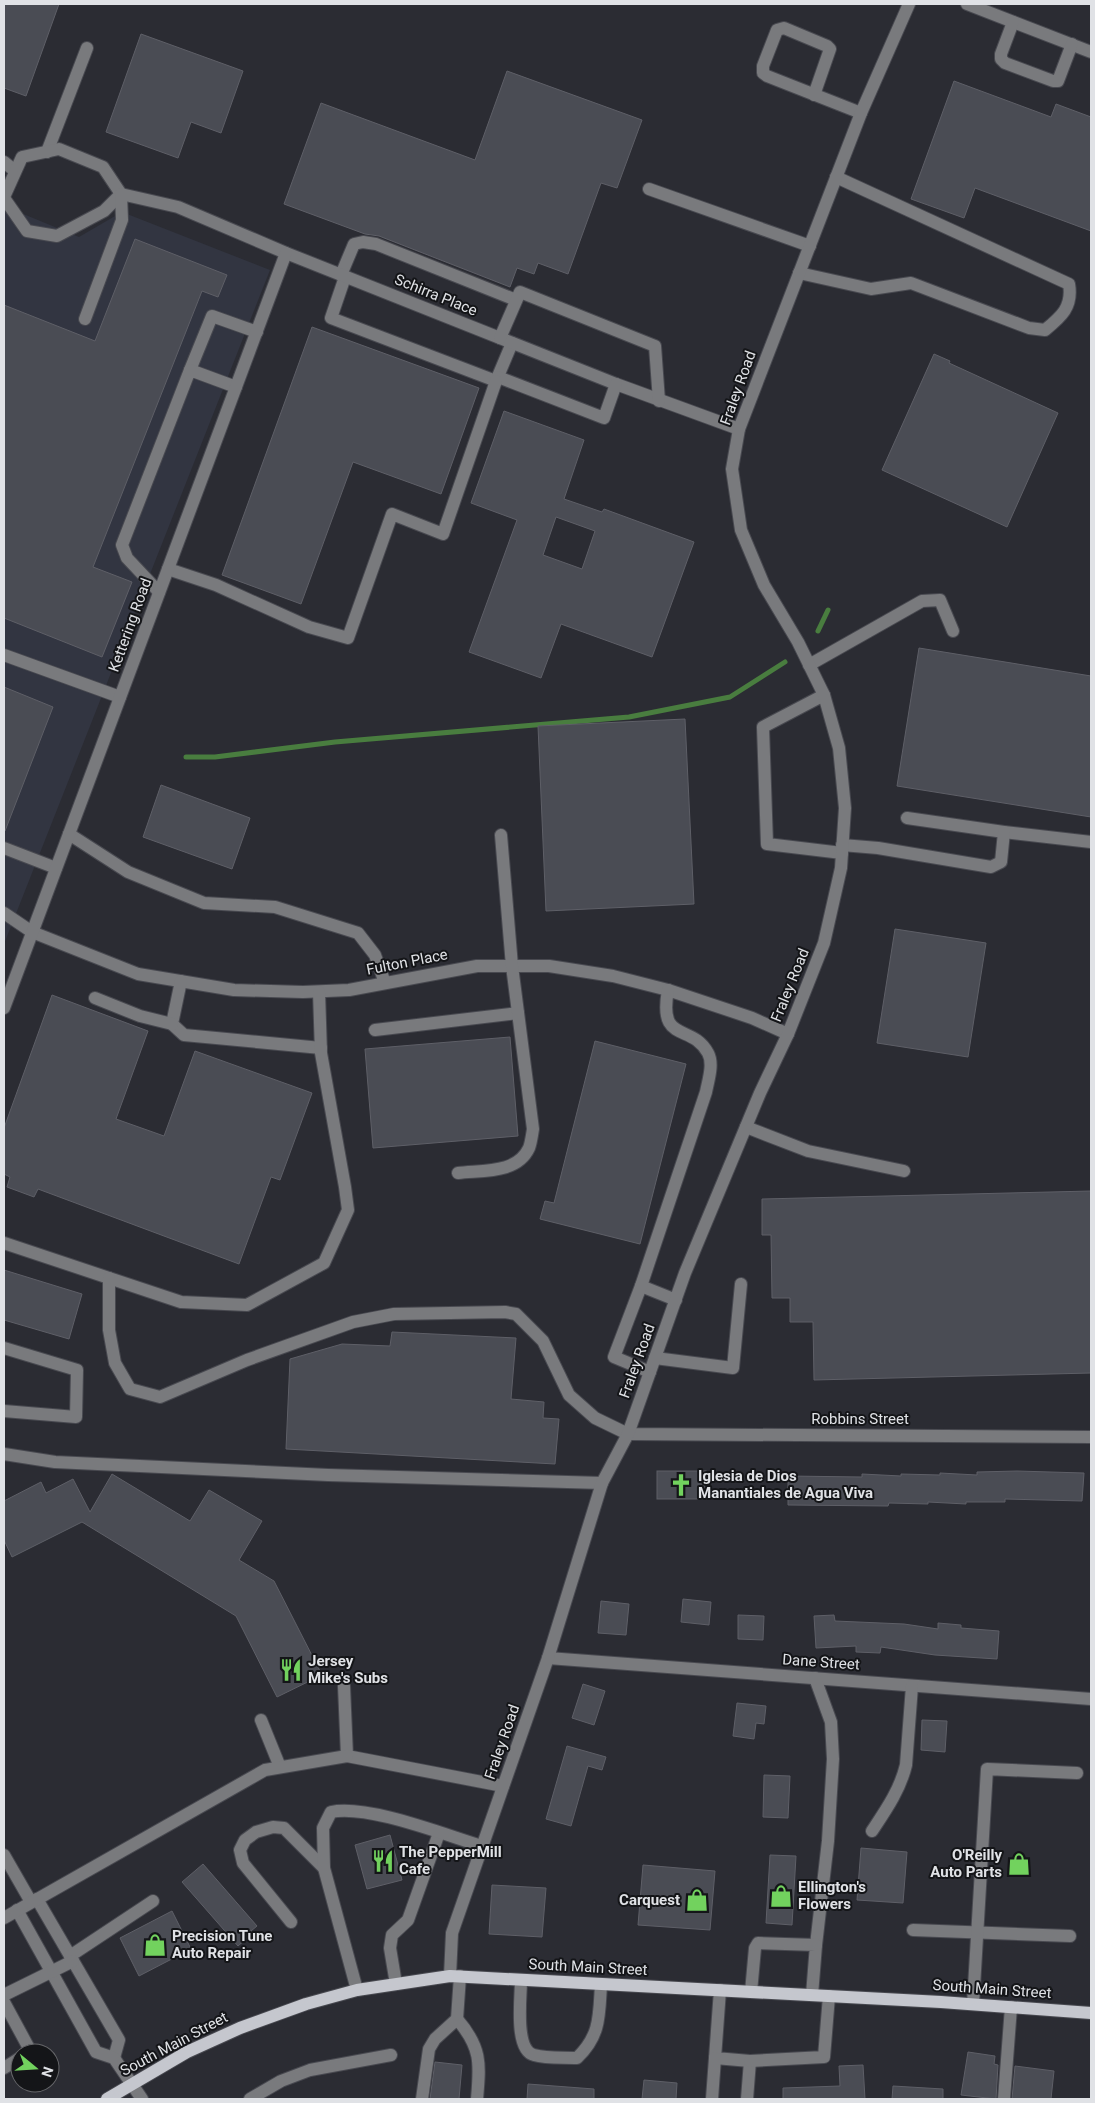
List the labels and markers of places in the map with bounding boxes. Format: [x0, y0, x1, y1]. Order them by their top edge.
place label: Iglesia de Dios Manantiales de Agua Viva [698, 1467, 873, 1502]
church icon: Iglesia de Dios Manantiales de Agua Viva [668, 1472, 694, 1498]
place label: Jersey Mike's Subs [308, 1652, 388, 1687]
restaurant icon: Jersey Mike's Subs [278, 1657, 304, 1683]
place label: The PepperMill Cafe [399, 1843, 502, 1878]
place label: O'Reilly Auto Parts [930, 1846, 1002, 1881]
restaurant icon: The PepperMill Cafe [370, 1848, 396, 1874]
shop icon: O'Reilly Auto Parts [1006, 1851, 1032, 1877]
place label: Ellington's Flowers [798, 1878, 866, 1913]
shop icon: Ellington's Flowers [768, 1883, 794, 1909]
shop icon: Carquest [684, 1887, 710, 1913]
place label: Carquest [619, 1891, 680, 1909]
place label: Precision Tune Auto Repair [172, 1927, 272, 1962]
shop icon: Precision Tune Auto Repair [142, 1932, 168, 1958]

